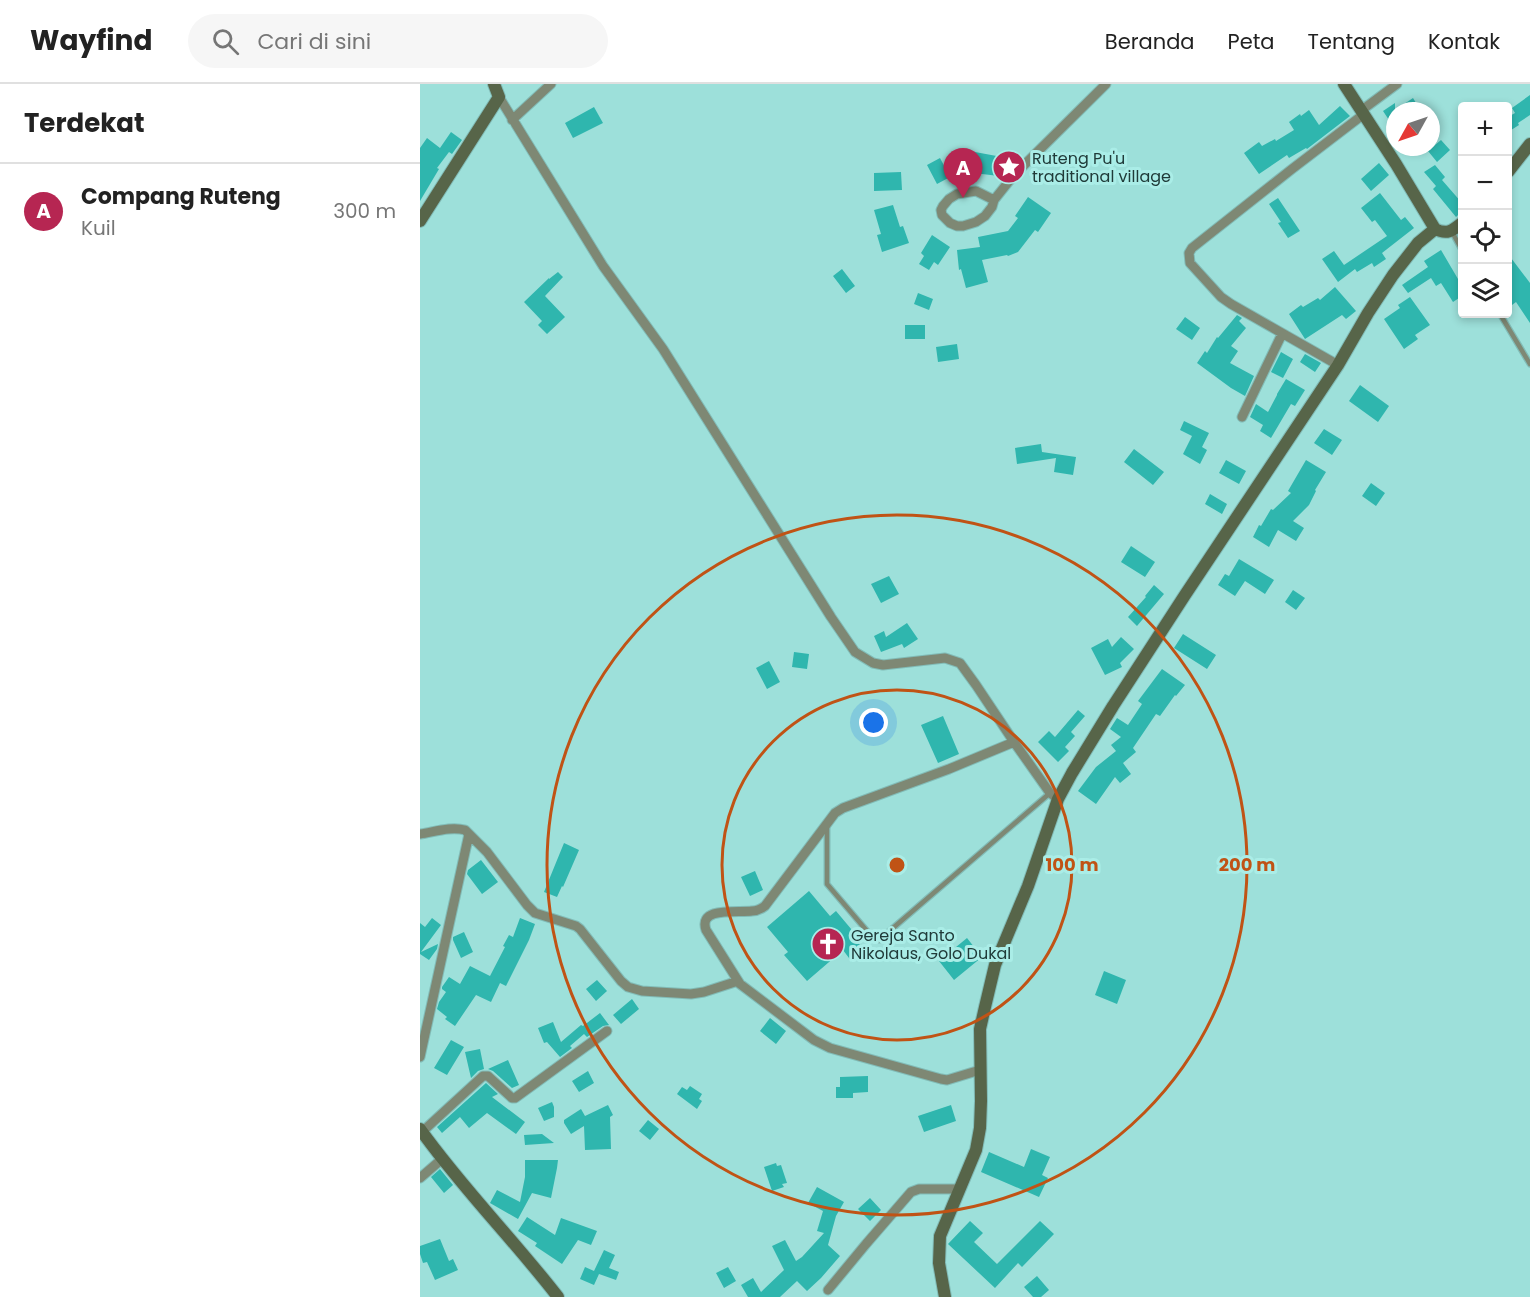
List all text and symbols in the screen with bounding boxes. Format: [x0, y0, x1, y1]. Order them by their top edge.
search box [188, 14, 608, 68]
text: Wayfind [30, 21, 152, 60]
icon: search [209, 25, 242, 58]
text: Cari di sini [257, 26, 371, 57]
text: Beranda [1105, 27, 1195, 56]
text: Peta [1228, 27, 1275, 56]
text: Tentang [1308, 27, 1395, 56]
text: Kontak [1428, 27, 1500, 56]
north arrow [1386, 102, 1440, 156]
map controls [1458, 102, 1512, 318]
button: + [1458, 102, 1512, 156]
text: Terdekat [24, 105, 144, 141]
place label: Ruteng Pu'u traditional village [1032, 147, 1171, 188]
pin: A [944, 148, 982, 198]
place icon: Ruteng Pu'u traditional village [991, 149, 1027, 185]
button: − [1458, 156, 1512, 210]
text: Compang Ruteng [81, 181, 281, 212]
text: A [36, 197, 51, 225]
text: 300 m [333, 197, 396, 225]
button: locate [1458, 210, 1512, 264]
text: Kuil [81, 214, 116, 242]
button: layers [1458, 264, 1512, 318]
your location [859, 708, 888, 737]
text: 100 m [1045, 852, 1099, 877]
text: 200 m [1219, 852, 1275, 877]
centre of rings [887, 855, 907, 875]
place label: Gereja Santo Nikolaus, Golo Dukal [851, 924, 1011, 965]
church icon: Gereja Santo Nikolaus, Golo Dukal [810, 926, 846, 962]

